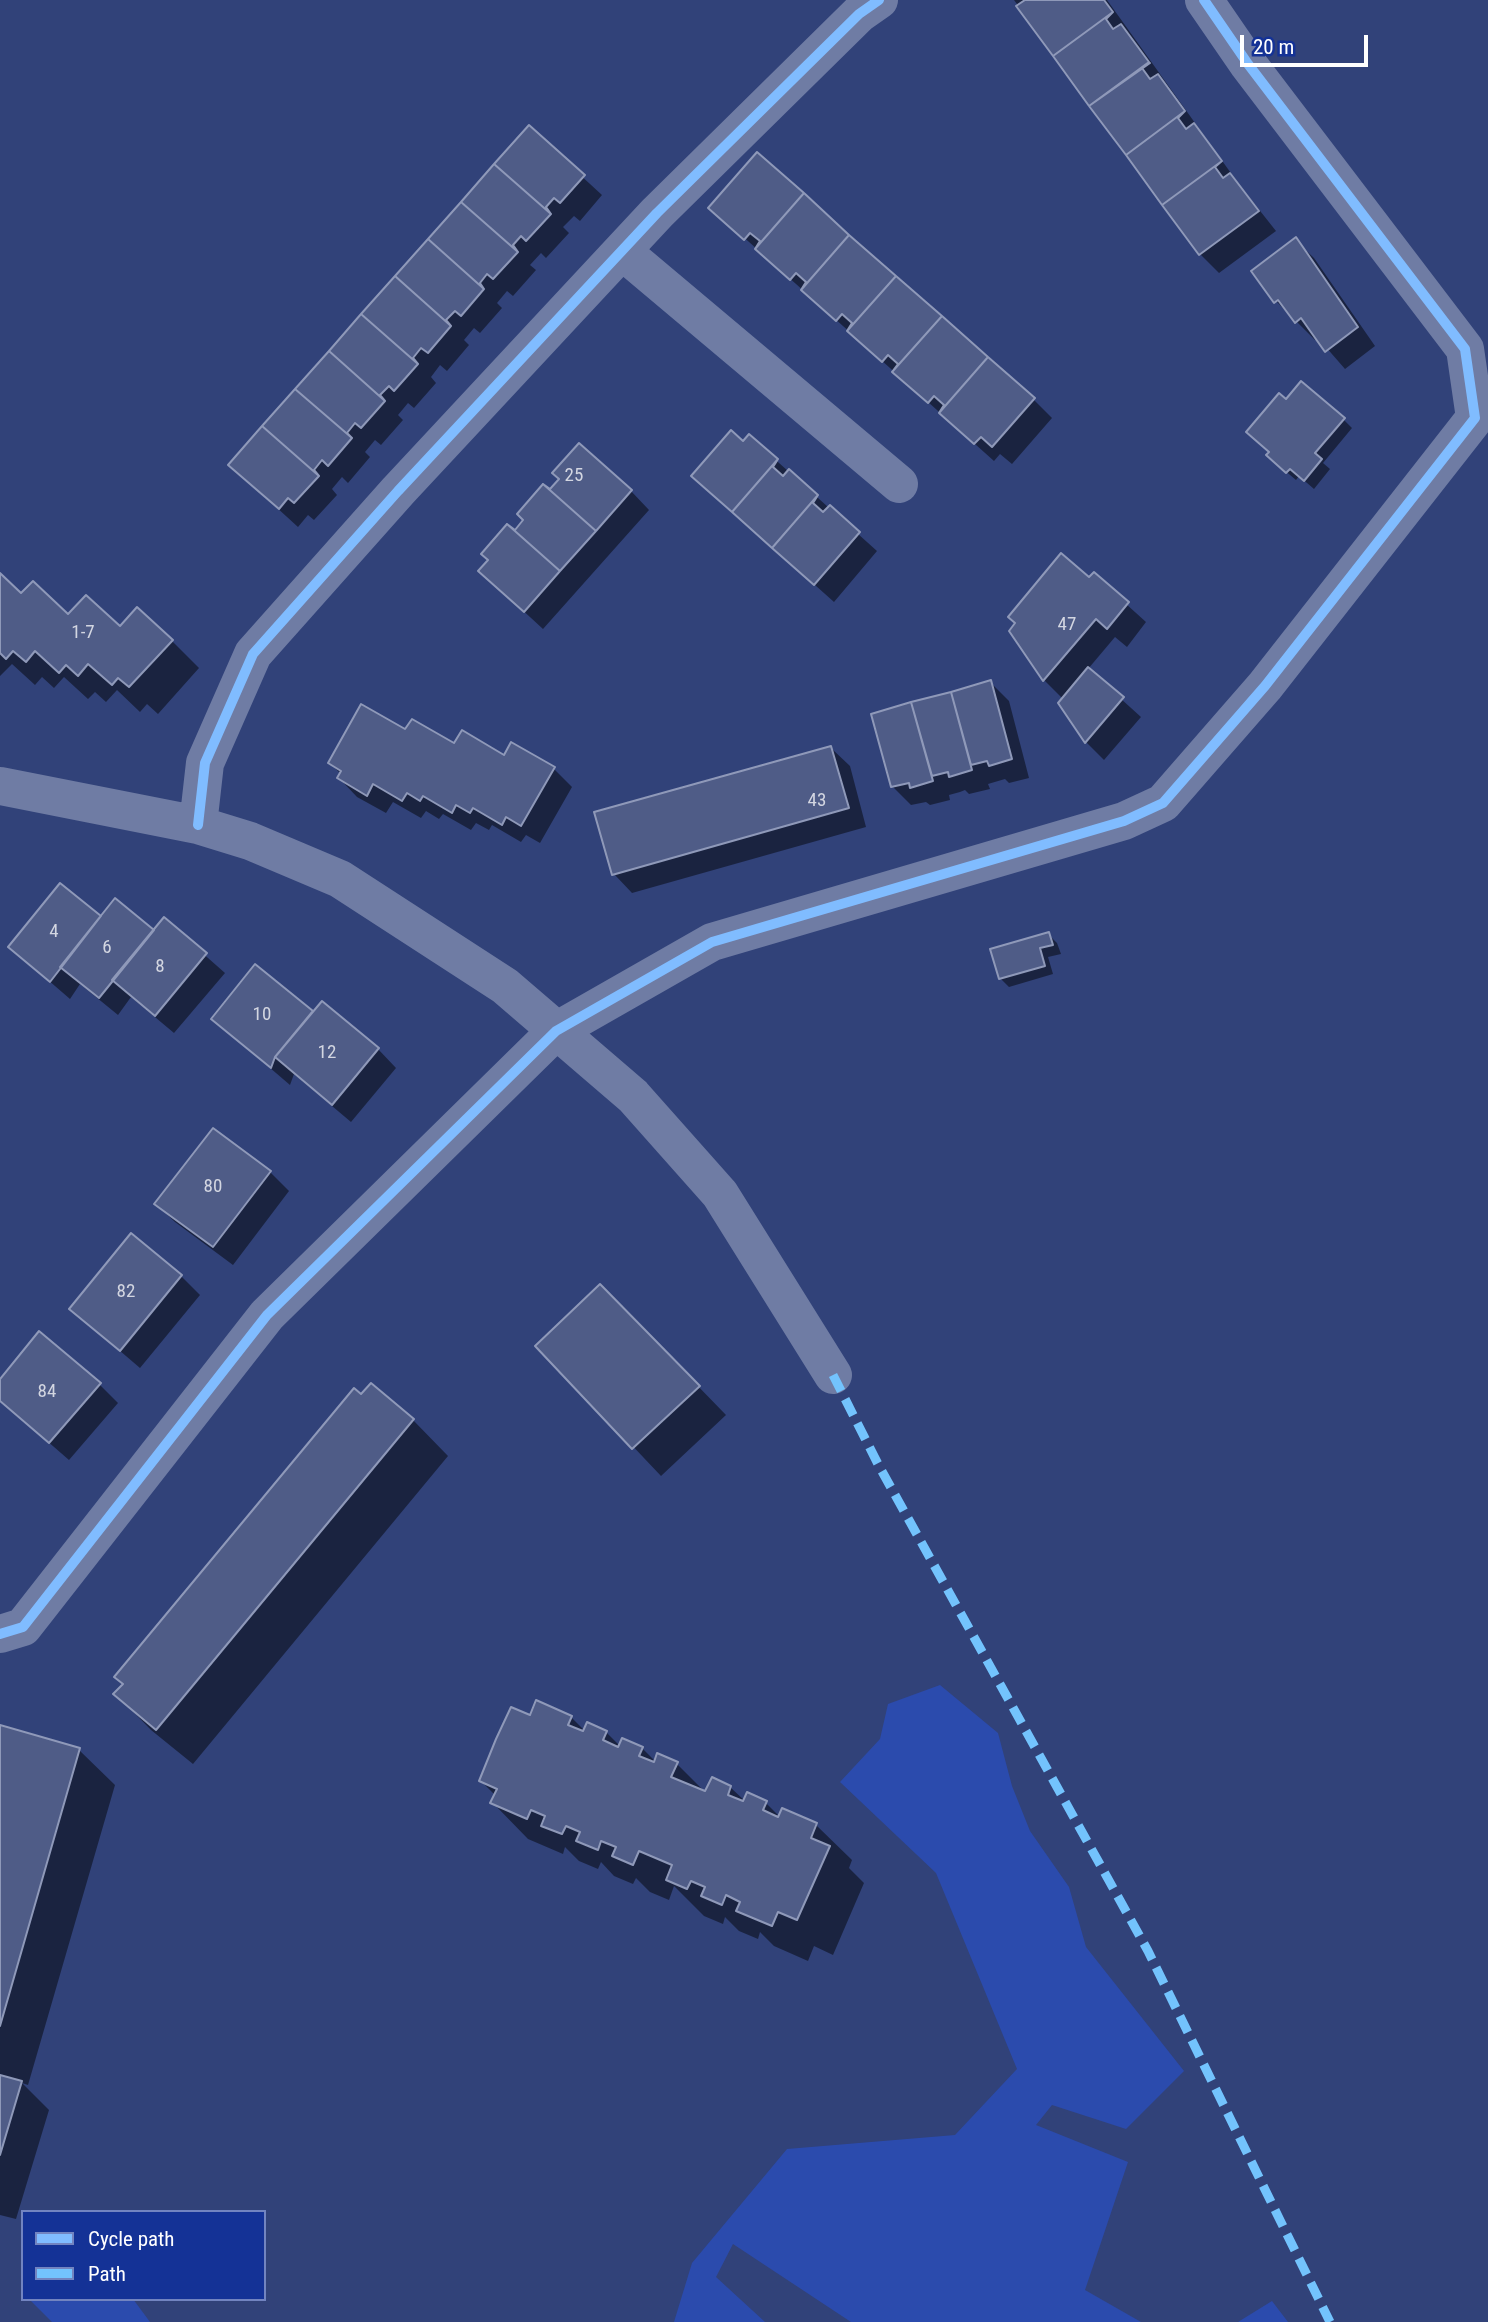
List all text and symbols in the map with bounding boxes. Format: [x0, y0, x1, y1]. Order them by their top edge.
scale bar [1243, 21, 1371, 65]
text: 20 m [1253, 35, 1294, 59]
house number: 25 [565, 465, 583, 487]
house number: 47 [1058, 614, 1076, 636]
house number: 1-7 [71, 622, 95, 644]
house number: 43 [808, 790, 826, 812]
house number: 4 [49, 921, 59, 943]
house number: 6 [102, 937, 112, 959]
house number: 8 [155, 956, 165, 978]
house number: 10 [253, 1004, 271, 1026]
house number: 12 [318, 1042, 336, 1064]
house number: 80 [204, 1176, 222, 1198]
house number: 82 [117, 1281, 135, 1303]
house number: 84 [38, 1381, 56, 1403]
legend [21, 2210, 266, 2301]
text: Cycle path [88, 2227, 174, 2251]
text: Path [88, 2262, 126, 2286]

